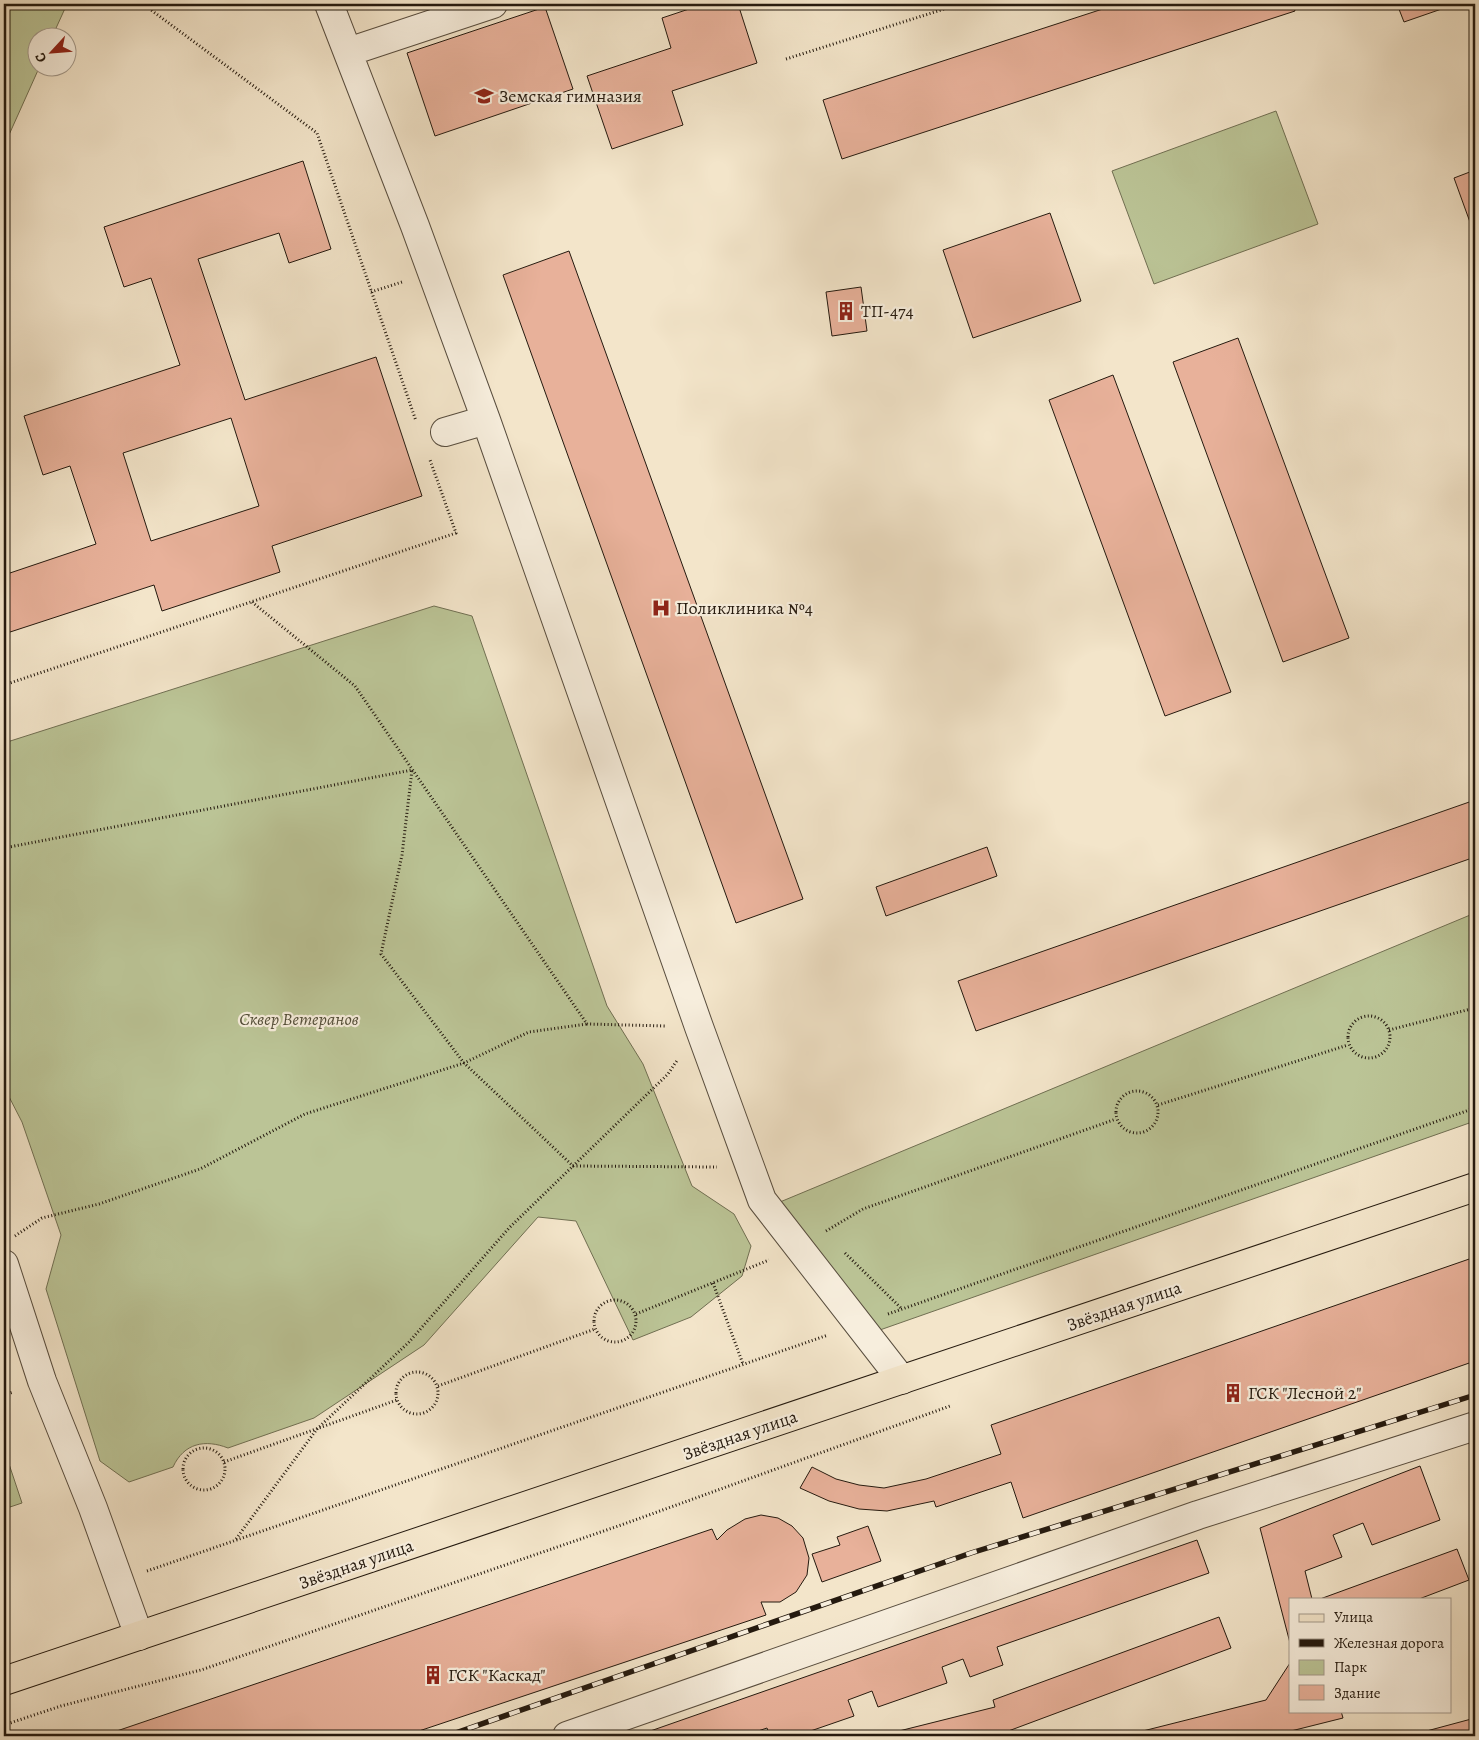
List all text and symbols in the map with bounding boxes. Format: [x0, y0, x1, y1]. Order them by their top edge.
north arrow [28, 28, 78, 78]
text: С [30, 49, 51, 66]
place label: Земская гимназия [499, 84, 642, 108]
school or university icon: Земская гимназия [473, 85, 495, 107]
place label: ТП-474 [861, 299, 914, 323]
building icon: ТП-474 [835, 300, 857, 322]
place label: Поликлиника №4 [676, 596, 813, 620]
hospital icon: Поликлиника №4 [650, 597, 672, 619]
park label: Сквер Ветеранов [239, 1007, 359, 1031]
street label: Звёздная улица [1064, 1275, 1185, 1337]
place label: ГСК "Лесной 2" [1248, 1381, 1362, 1405]
building icon: ГСК "Лесной 2" [1222, 1382, 1244, 1404]
street label: Звёздная улица [680, 1404, 801, 1466]
street label: Звёздная улица [296, 1533, 417, 1595]
legend [1289, 1598, 1452, 1712]
text: Улица [1334, 1607, 1373, 1627]
text: Железная дорога [1334, 1633, 1444, 1653]
text: Парк [1334, 1657, 1367, 1677]
place label: ГСК "Каскад" [448, 1663, 546, 1687]
building icon: ГСК "Каскад" [422, 1664, 444, 1686]
text: Здание [1334, 1683, 1381, 1703]

